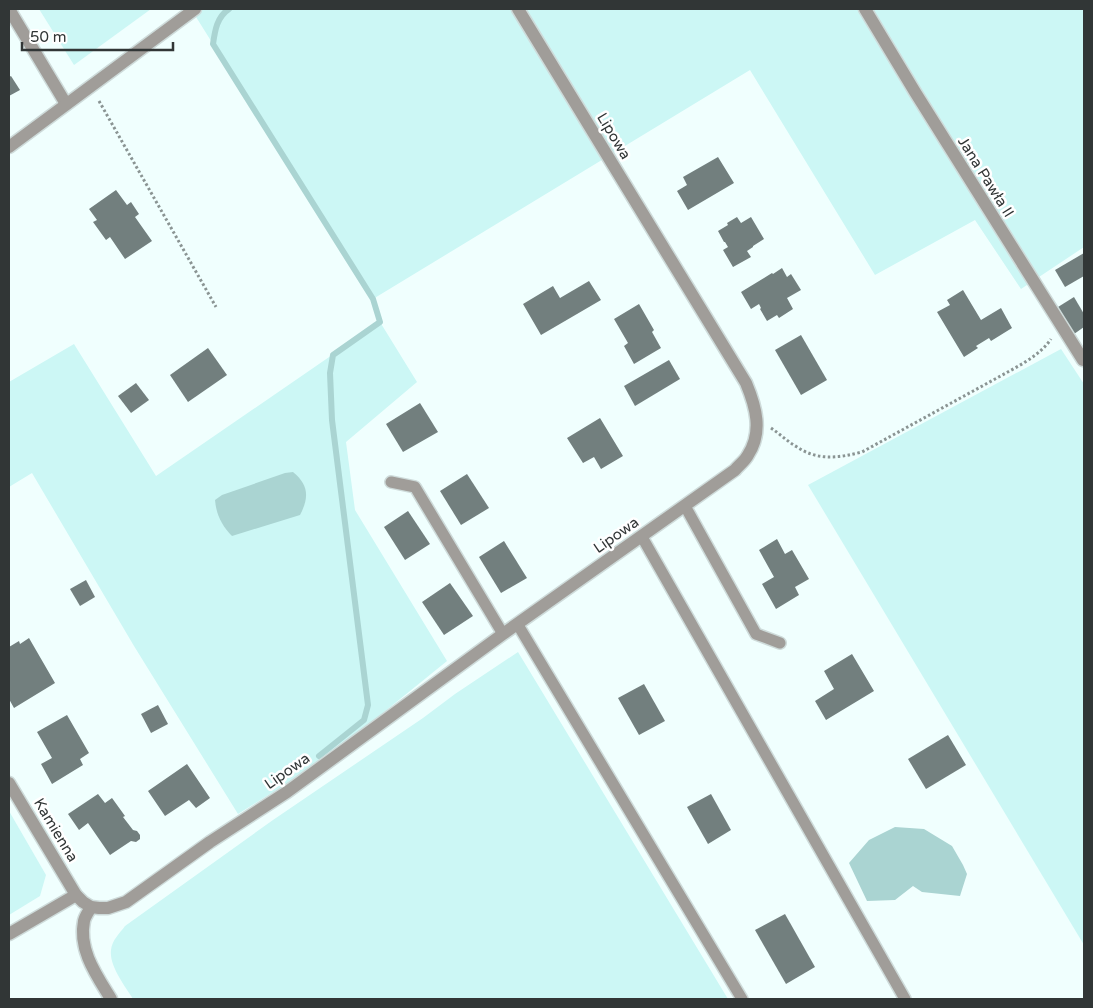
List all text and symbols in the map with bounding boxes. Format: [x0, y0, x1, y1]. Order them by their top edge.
scale bar [22, 20, 174, 52]
text: 50 m [30, 28, 67, 46]
street label: Lipowa [593, 109, 635, 163]
street label: Jana Pawła II [954, 133, 1018, 221]
street label: Lipowa [590, 513, 642, 557]
street label: Lipowa [261, 749, 313, 793]
street label: Kamienna [30, 795, 82, 865]

